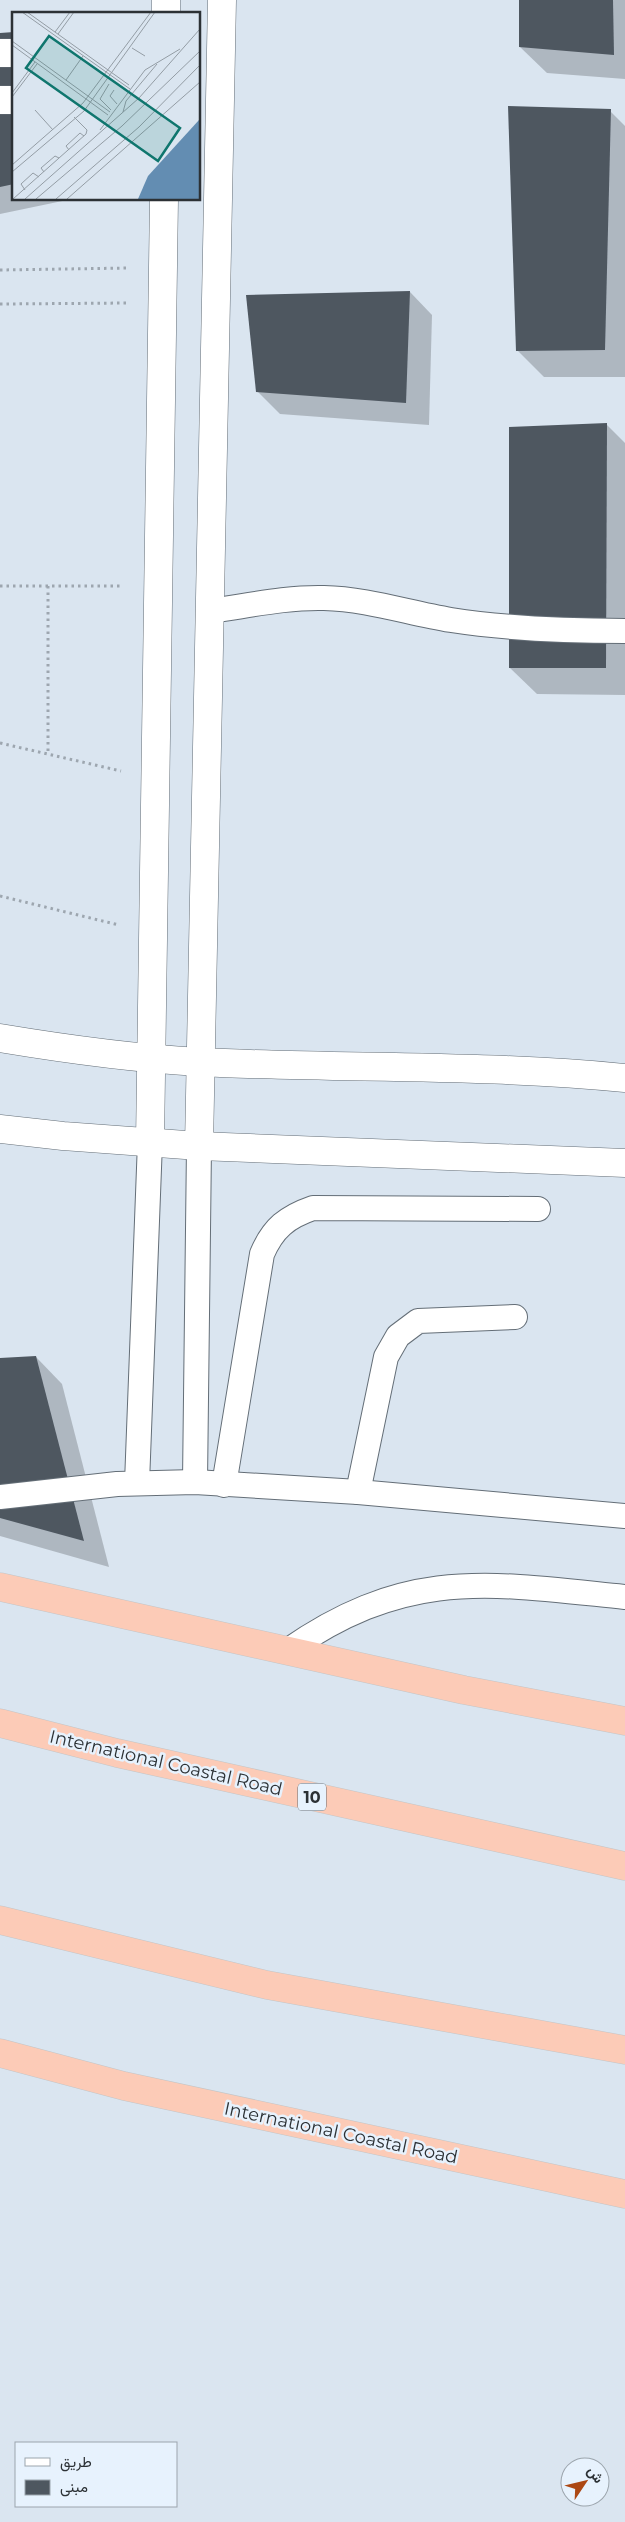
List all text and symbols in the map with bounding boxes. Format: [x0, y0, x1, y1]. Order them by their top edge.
inset map [12, 12, 200, 200]
street label: International Coastal Road [47, 1725, 285, 1801]
road number: 10 [298, 1784, 326, 1810]
street label: International Coastal Road [222, 2097, 460, 2169]
legend [15, 2442, 178, 2507]
text: طريق [60, 2452, 92, 2472]
north arrow [560, 2457, 610, 2507]
text: ش [583, 2462, 608, 2487]
text: مبنى [60, 2477, 88, 2497]

